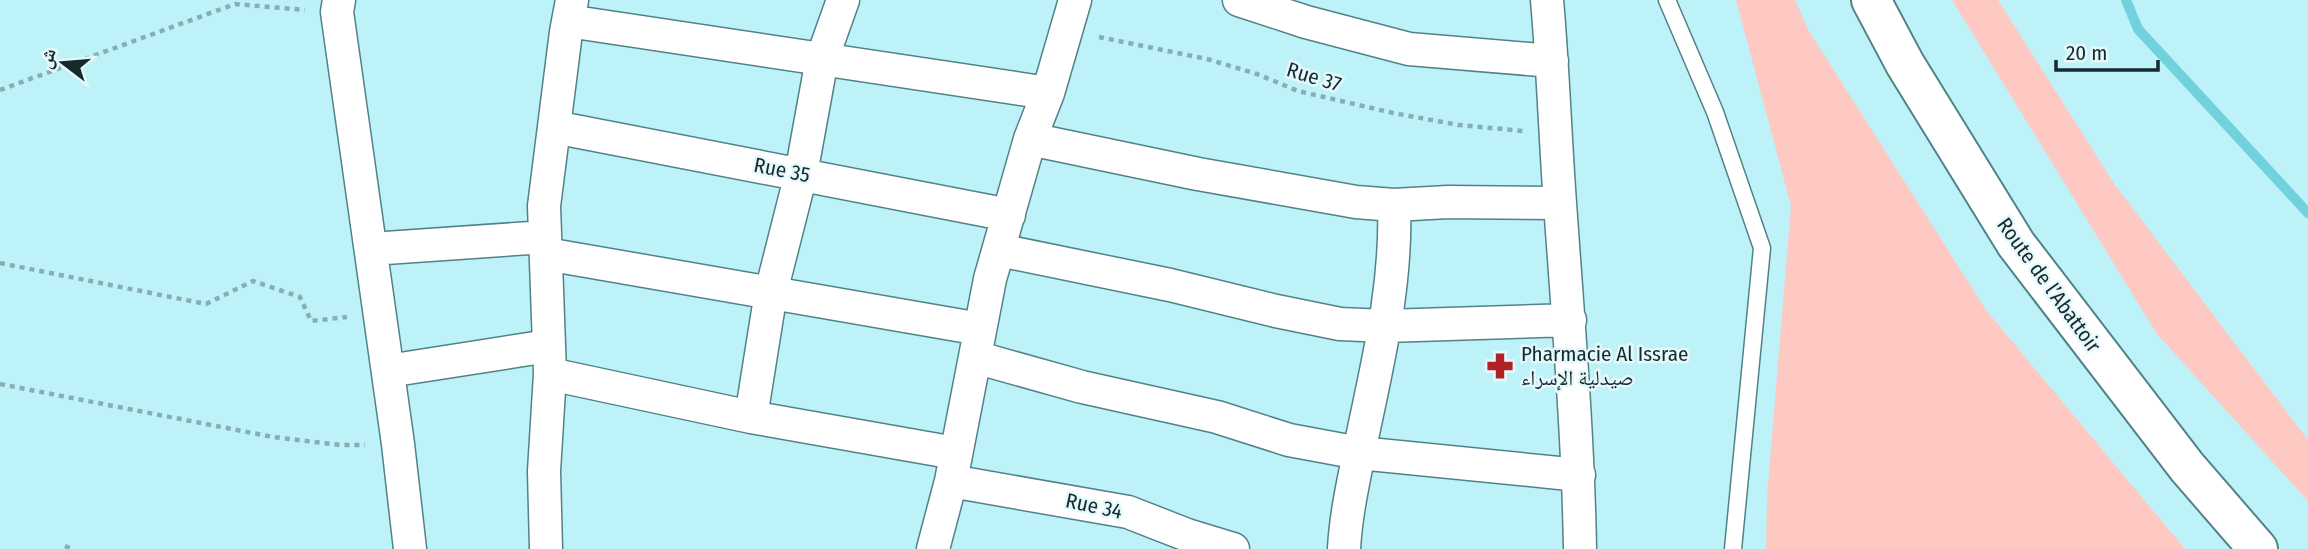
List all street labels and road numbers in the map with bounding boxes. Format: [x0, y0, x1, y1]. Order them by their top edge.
street label: Rue 37 [1284, 56, 1344, 98]
street label: Rue 35 [752, 152, 812, 188]
street label: Route de l’Abattoir [1991, 213, 2107, 358]
street label: Rue 34 [1063, 487, 1125, 525]

